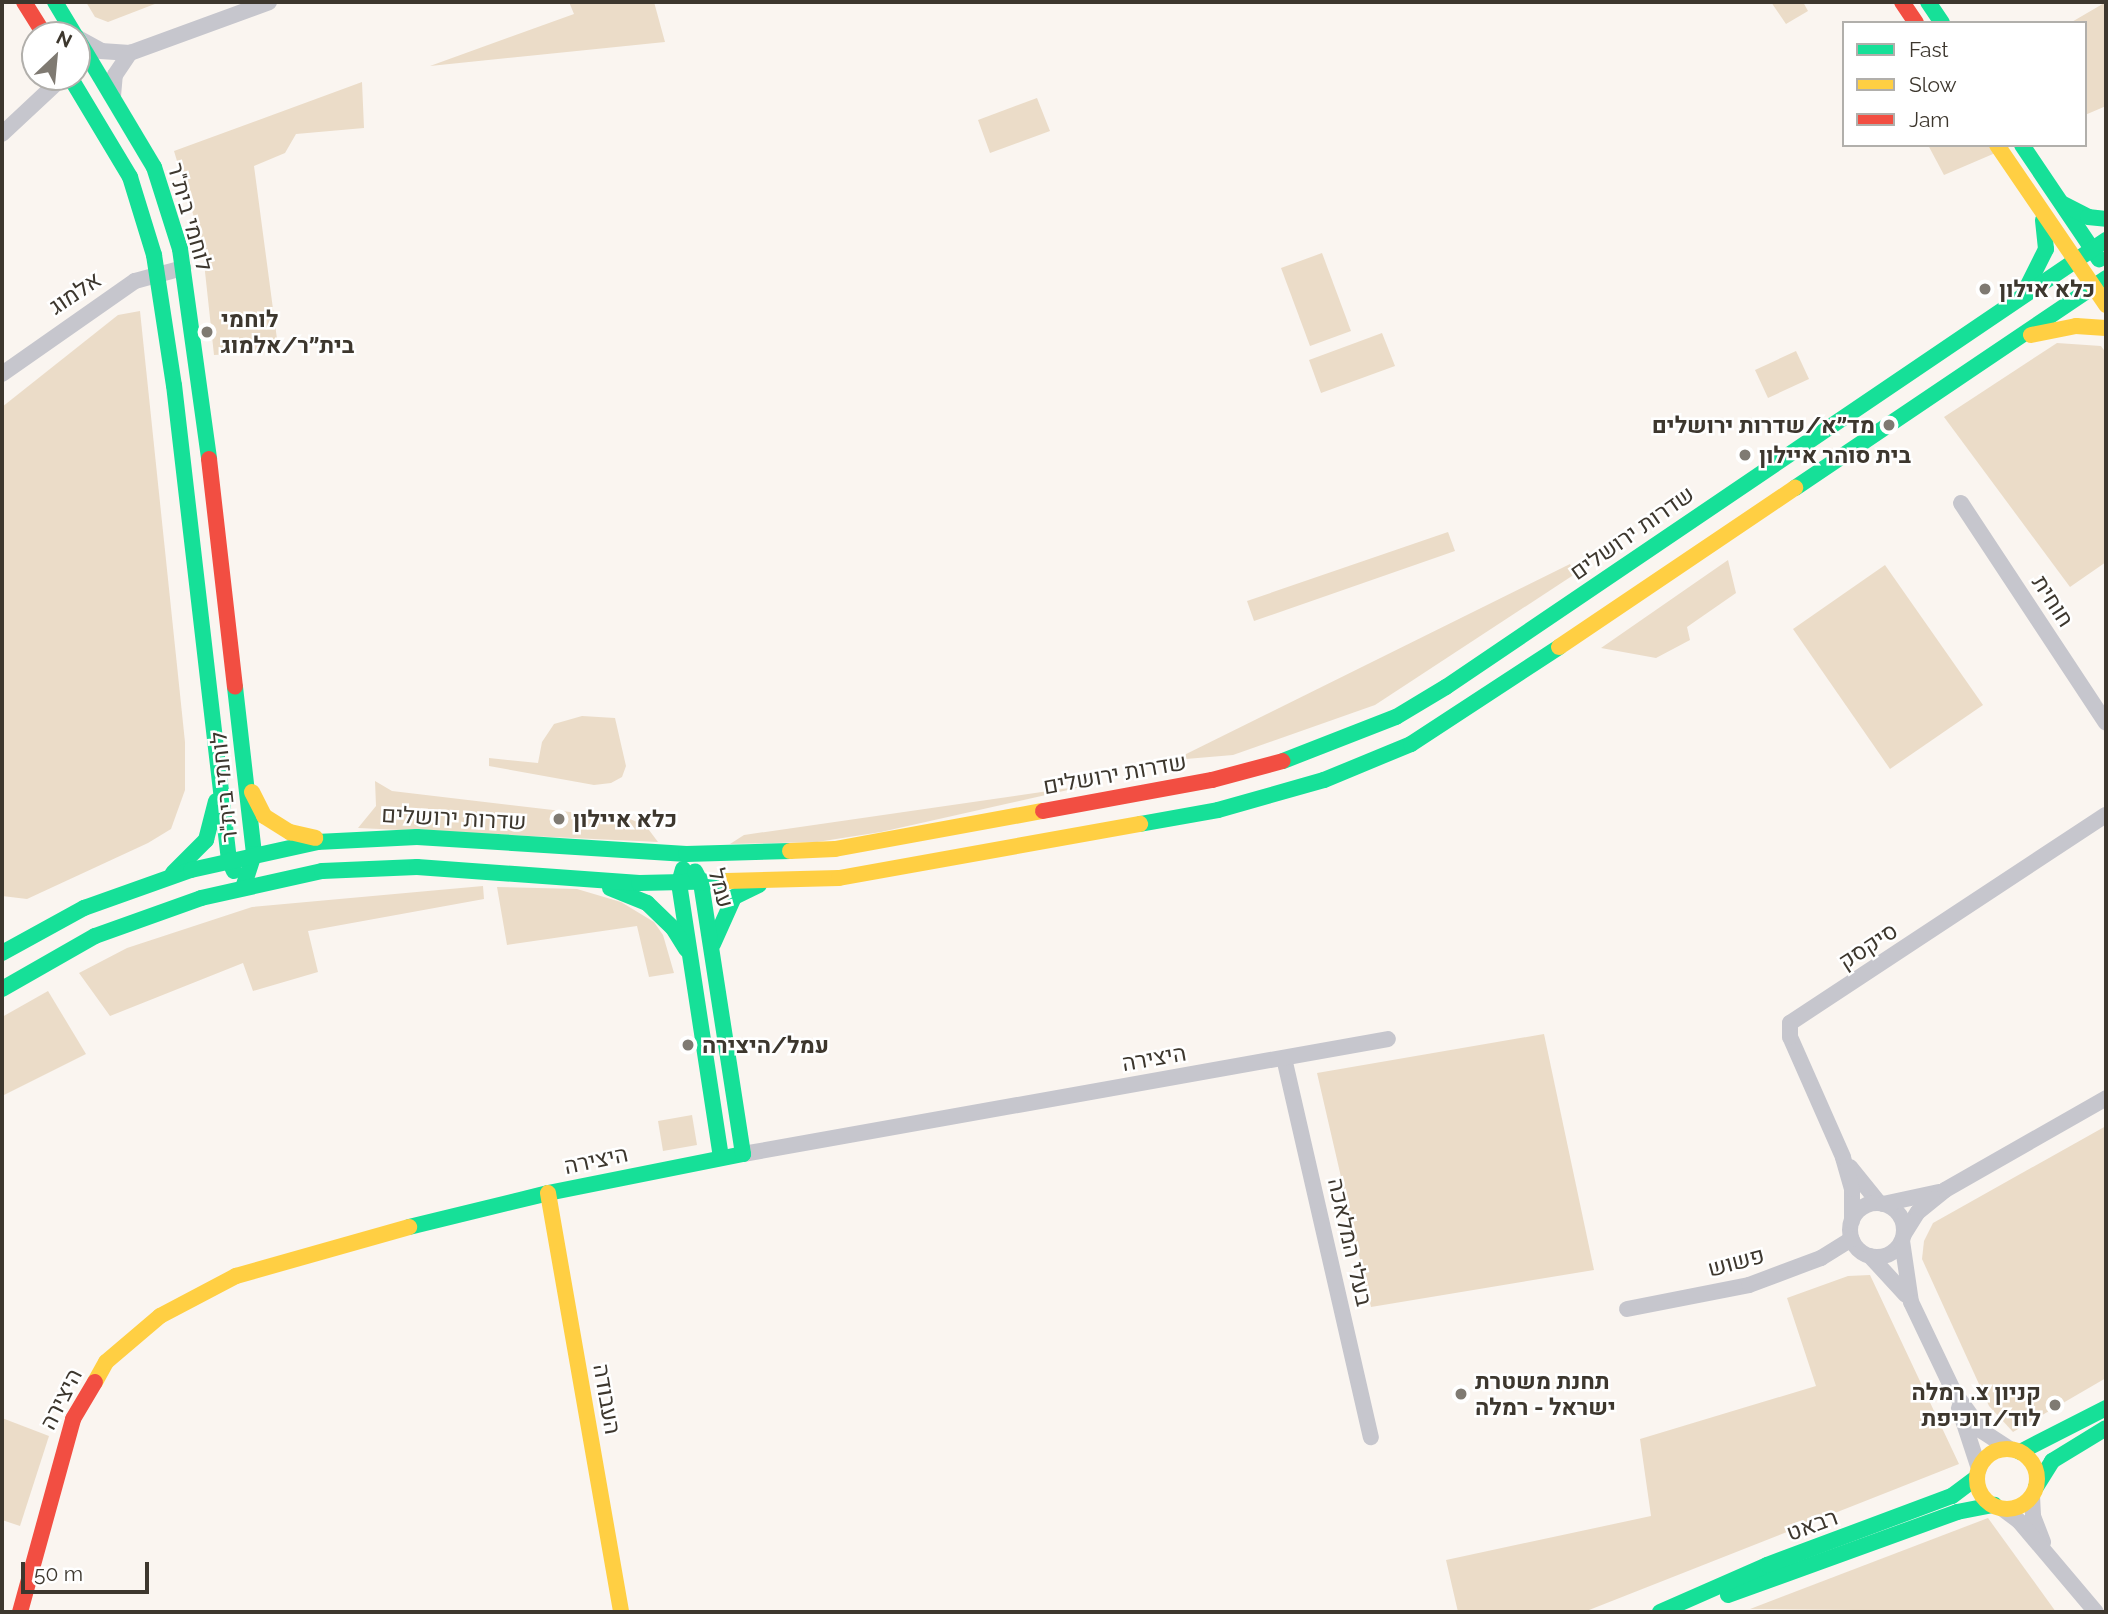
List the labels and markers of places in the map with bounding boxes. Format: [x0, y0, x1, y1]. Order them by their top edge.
place label: כלא אילון [1999, 275, 2095, 303]
marker: כלא אילון [1977, 281, 1993, 297]
place label: לוחמי בית״ר/אלמוג [221, 305, 354, 359]
marker: לוחמי בית״ר/אלמוג [199, 324, 215, 340]
place label: מד״א/שדרות ירושלים [1652, 411, 1875, 439]
marker: מד״א/שדרות ירושלים [1881, 417, 1897, 433]
place label: בית סוהר איילון [1759, 441, 1911, 469]
marker: בית סוהר איילון [1737, 447, 1753, 463]
place label: כלא איילון [573, 805, 677, 833]
marker: כלא איילון [551, 811, 567, 827]
place label: עמל/היצירה [702, 1031, 829, 1059]
marker: עמל/היצירה [680, 1037, 696, 1053]
place label: תחנת משטרת ישראל - רמלה [1475, 1367, 1616, 1421]
place label: קניון צ. רמלה לוד/דוכיפת [1911, 1378, 2041, 1432]
marker: תחנת משטרת ישראל - רמלה [1453, 1386, 1469, 1402]
marker: קניון צ. רמלה לוד/דוכיפת [2047, 1397, 2063, 1413]

